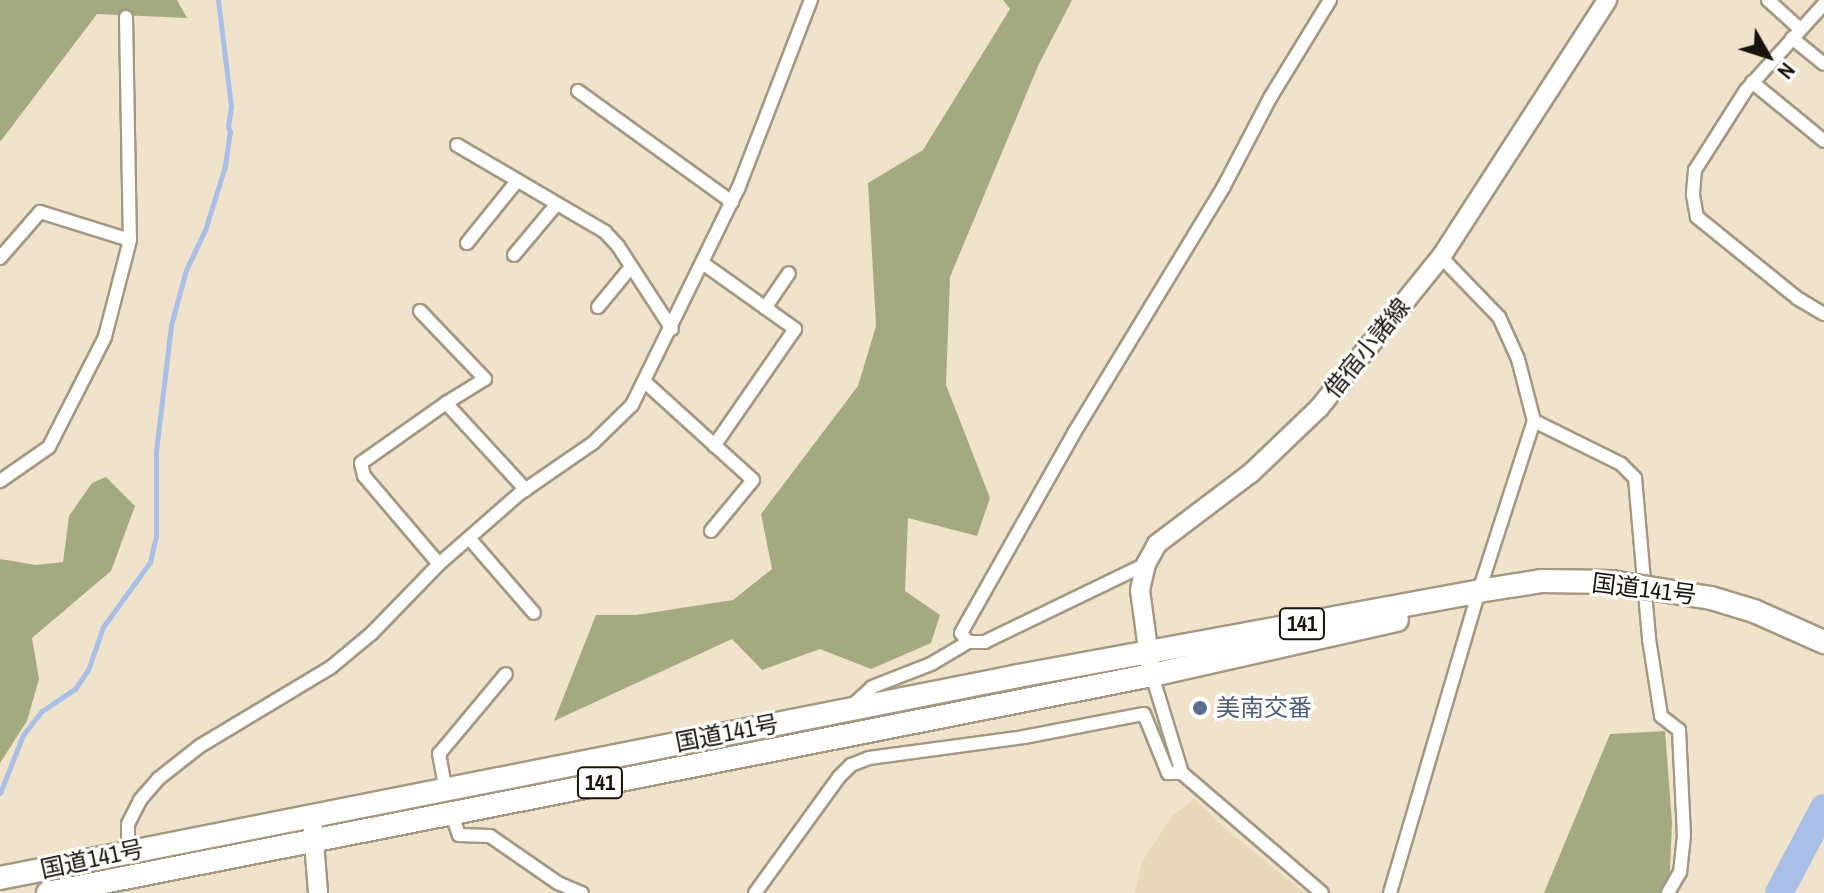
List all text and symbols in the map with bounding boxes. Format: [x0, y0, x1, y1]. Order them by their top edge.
north arrow [1728, 16, 1808, 96]
text: N [1771, 57, 1802, 86]
street label: 借宿小諸線 [1318, 292, 1416, 404]
street label: 国道141号 [1590, 568, 1698, 610]
road number: 141 [1278, 606, 1326, 642]
place label: 美南交番 [1216, 694, 1312, 722]
marker: 美南交番 [1191, 699, 1209, 717]
street label: 国道141号 [673, 709, 781, 757]
road number: 141 [576, 765, 624, 801]
street label: 国道141号 [38, 834, 146, 884]

